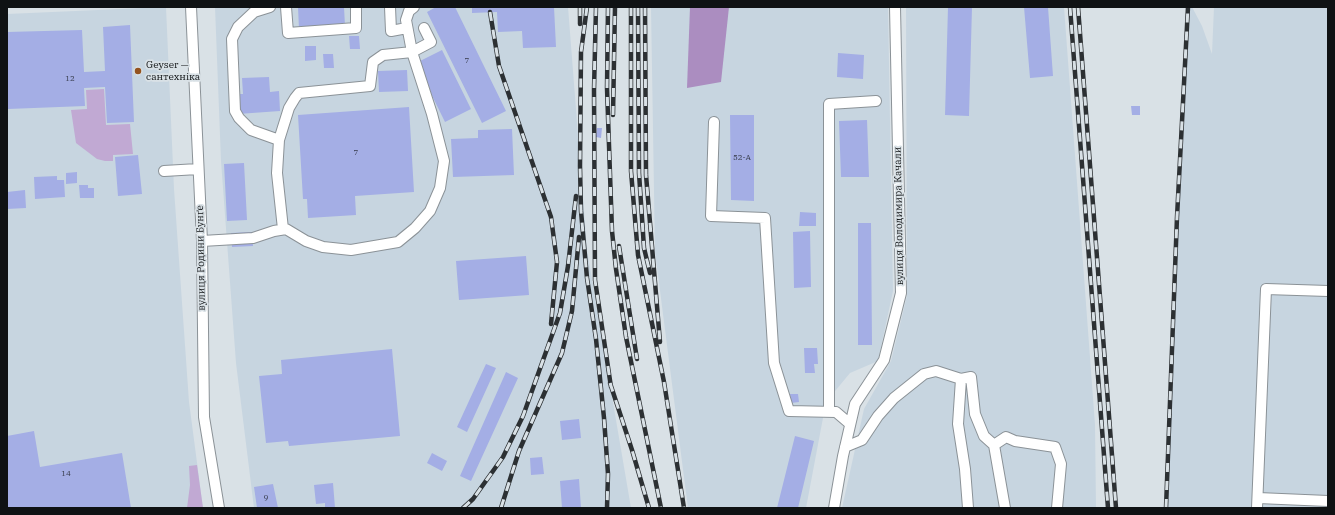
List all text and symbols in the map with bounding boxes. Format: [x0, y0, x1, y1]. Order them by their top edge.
house number: 7 [465, 56, 469, 66]
place label: Geyser — сантехніка [146, 59, 200, 82]
marker: Geyser — сантехніка [133, 66, 143, 76]
house number: 12 [65, 74, 75, 84]
street label: вулиця Володимира Качали [892, 147, 906, 285]
house number: 7 [354, 148, 358, 158]
house number: 52-А [733, 153, 751, 163]
street label: вулиця Родини Бунґе [194, 205, 208, 311]
house number: 14 [61, 469, 71, 479]
house number: 9 [264, 493, 268, 503]

